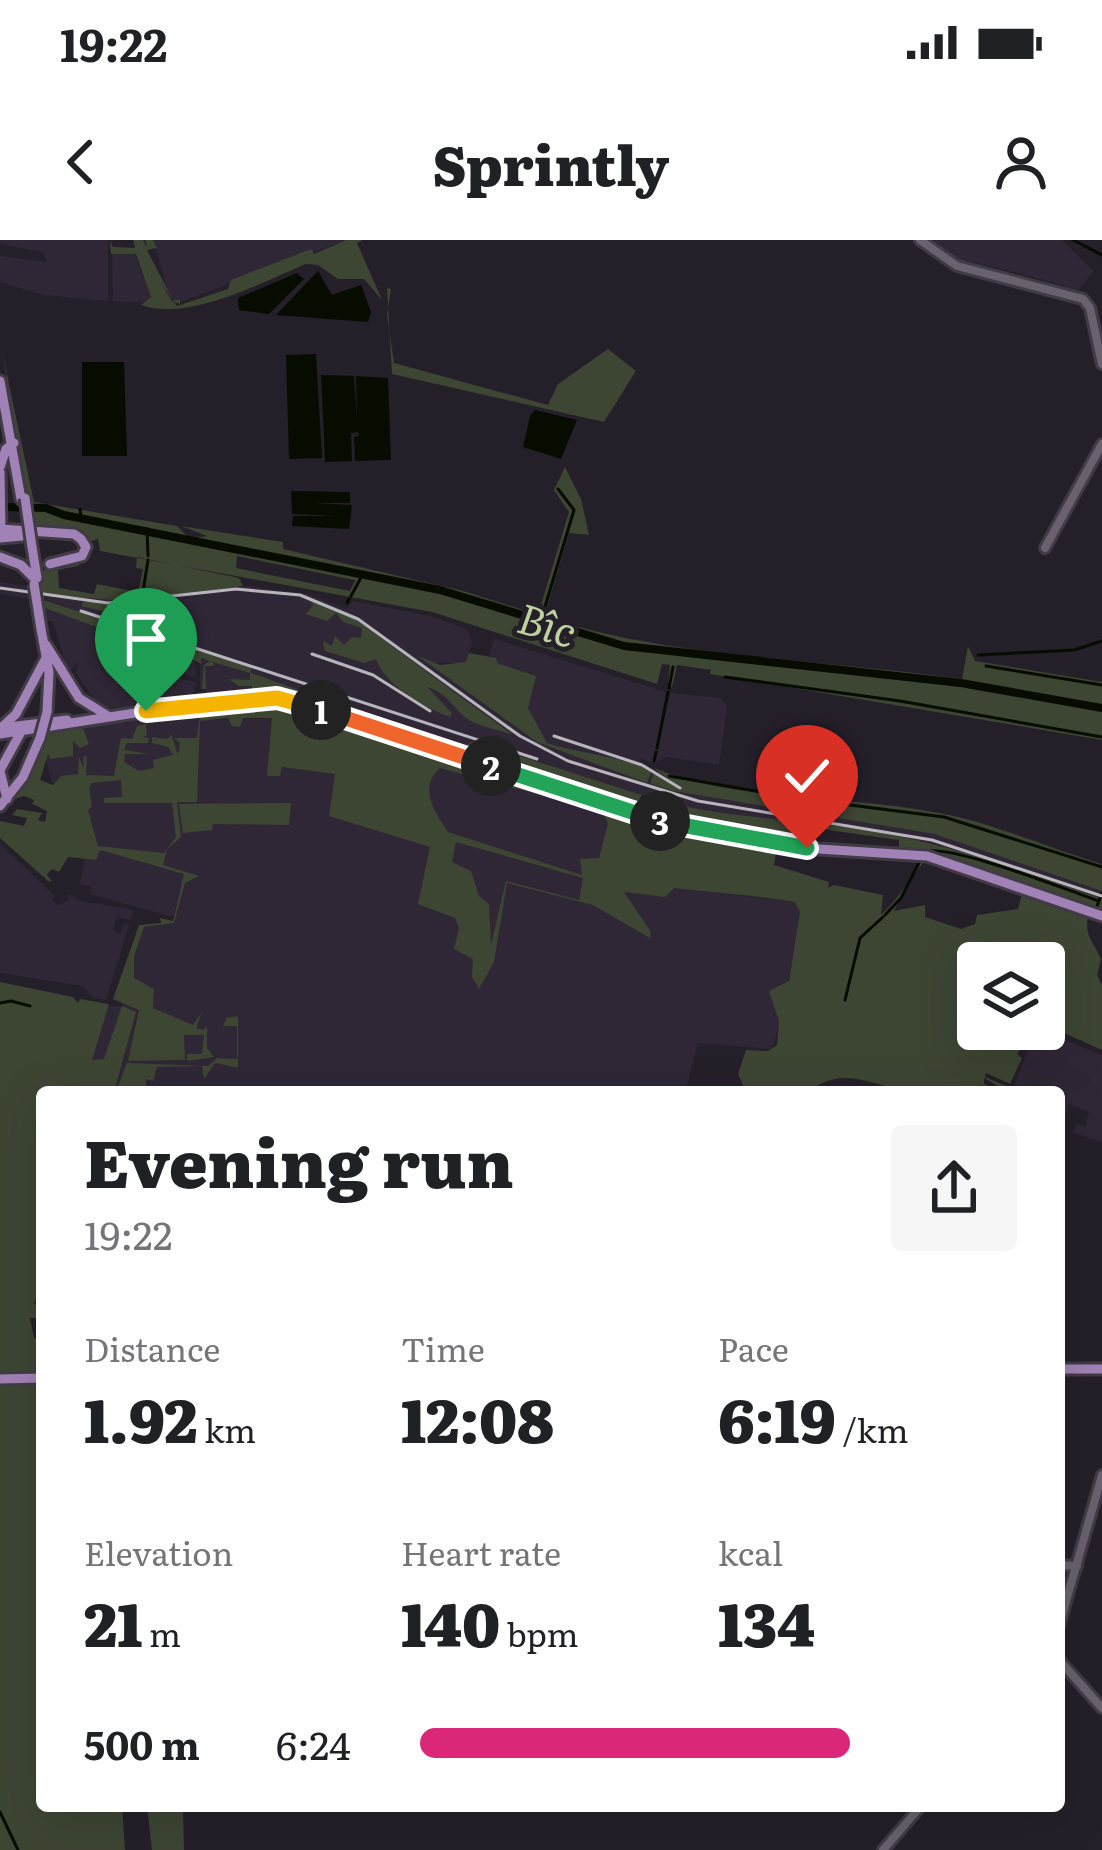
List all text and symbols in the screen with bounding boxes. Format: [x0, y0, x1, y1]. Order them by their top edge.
text: 19:22 [60, 9, 167, 76]
text: Sprintly [433, 122, 669, 203]
icon: back [48, 129, 114, 195]
icon: person [988, 129, 1054, 195]
water label: Bîc [511, 585, 585, 661]
pin [95, 588, 197, 711]
icon: arrive [113, 606, 179, 672]
pin: 1 [291, 680, 351, 740]
text: 1 [314, 685, 328, 734]
pin [756, 725, 858, 848]
pin: 2 [461, 736, 521, 796]
text: 2 [482, 741, 500, 790]
icon: check [774, 743, 840, 809]
pin: 3 [630, 791, 690, 851]
text: 3 [651, 796, 669, 845]
map controls [957, 942, 1065, 1050]
button: layers [957, 942, 1065, 1050]
text: Evening run [84, 1110, 514, 1208]
button: share [891, 1125, 1017, 1251]
text: 19:22 [84, 1204, 172, 1262]
text: Distance [84, 1323, 220, 1372]
text: Time [401, 1323, 485, 1372]
text: Pace [718, 1323, 789, 1372]
text: 1.92 [84, 1372, 198, 1461]
text: 12:08 [401, 1372, 554, 1461]
text: 6:19 [718, 1372, 836, 1461]
text: km [198, 1404, 256, 1453]
text: /km [836, 1404, 909, 1453]
text: Elevation [84, 1527, 233, 1576]
text: Heart rate [401, 1527, 561, 1576]
text: kcal [718, 1527, 783, 1576]
text: 21 [84, 1576, 142, 1665]
text: 140 [401, 1576, 500, 1665]
text: 134 [718, 1576, 815, 1665]
text: m [142, 1608, 181, 1657]
text: bpm [500, 1608, 579, 1657]
text: 500 m [84, 1714, 200, 1772]
text: 6:24 [276, 1714, 351, 1772]

